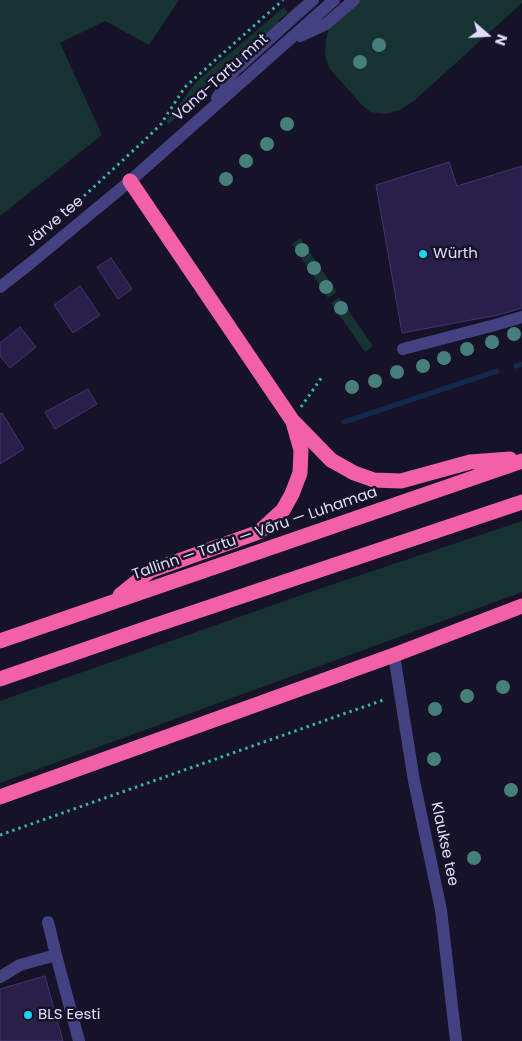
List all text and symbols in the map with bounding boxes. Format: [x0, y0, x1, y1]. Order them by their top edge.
north arrow [462, 10, 512, 60]
street label: Vana-Tartu mnt [170, 31, 272, 125]
text: N [490, 32, 512, 48]
street label: Järve tee [23, 193, 87, 251]
place label: Würth [433, 245, 478, 263]
marker: Würth [417, 248, 429, 260]
street label: Tallinn — Tartu — Võru — Luhamaa [130, 484, 380, 584]
street label: Klaukse tee [426, 800, 462, 888]
place label: BLS Eesti [38, 1006, 100, 1024]
marker: BLS Eesti [22, 1009, 34, 1021]

